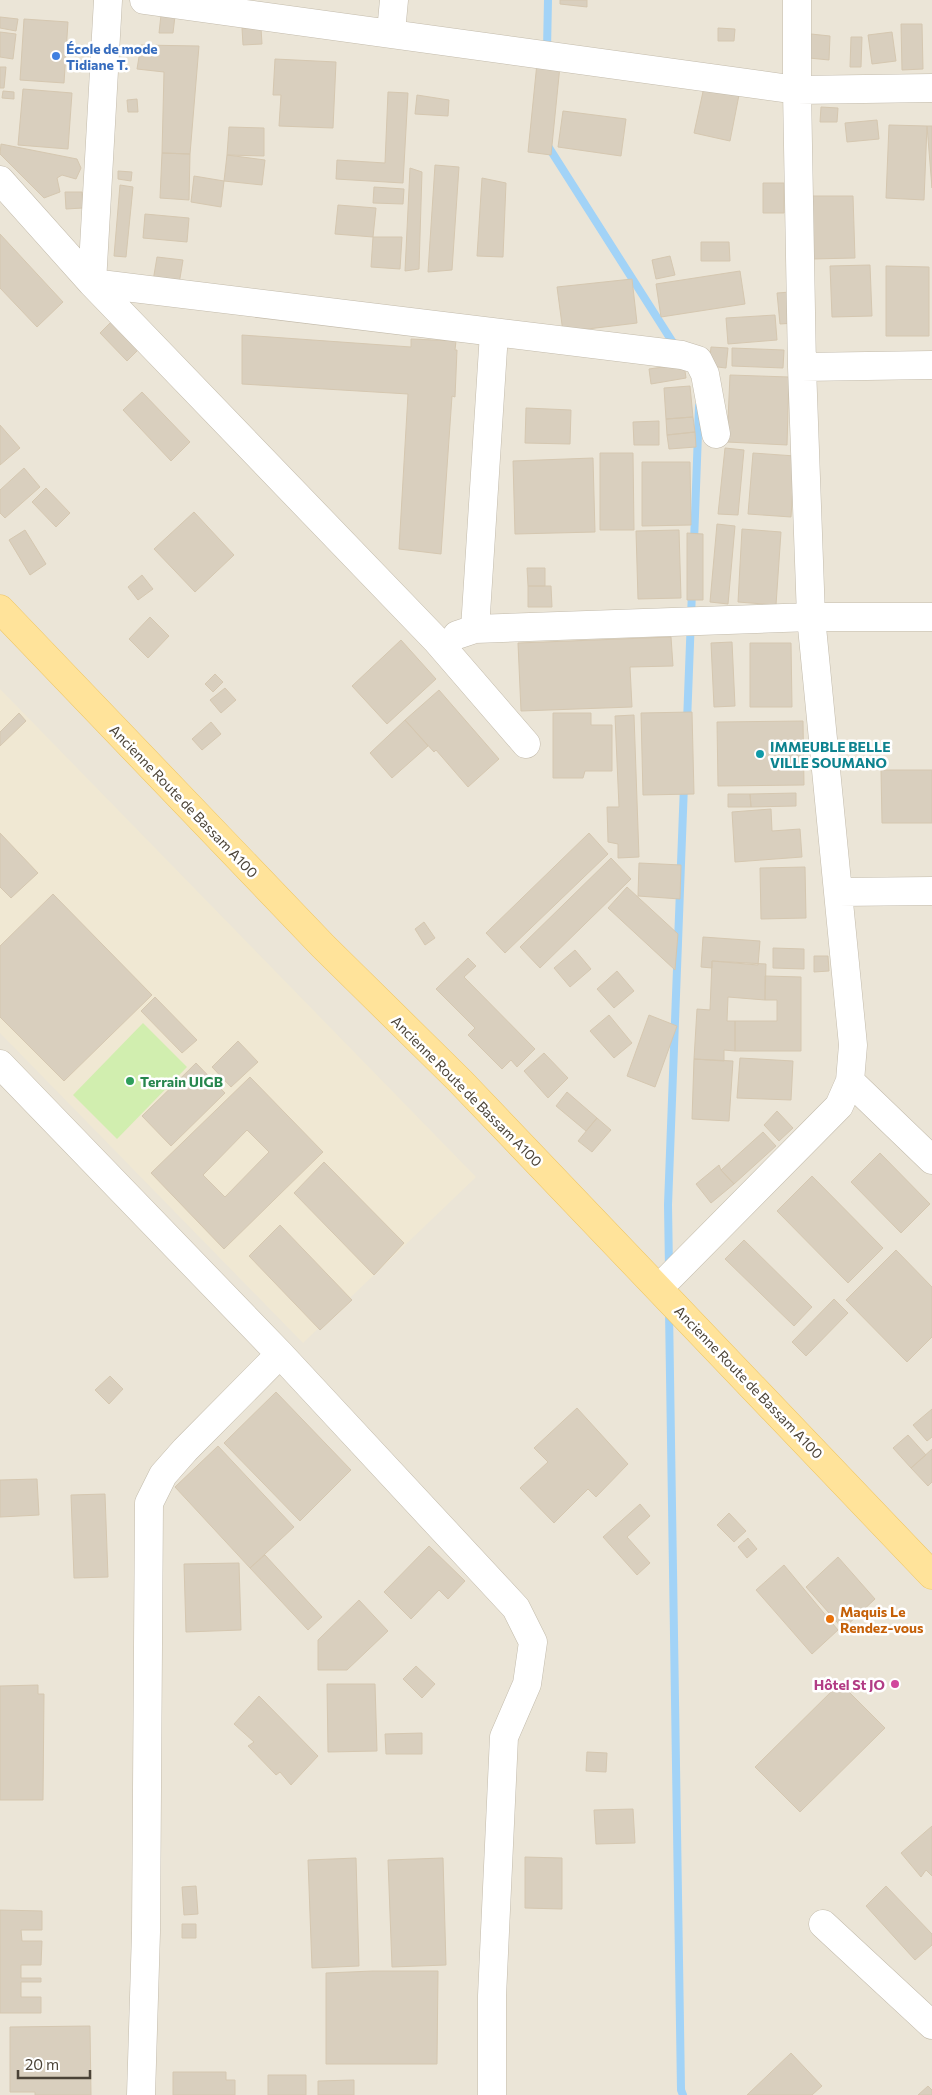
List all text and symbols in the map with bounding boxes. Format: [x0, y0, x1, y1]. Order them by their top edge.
place label: École de mode Tidiane T. [66, 40, 158, 73]
marker: École de mode Tidiane T. [50, 50, 62, 62]
street label: Ancienne Route de Bassam A100 [106, 721, 262, 881]
place label: IMMEUBLE BELLE VILLE SOUMANO [770, 738, 891, 771]
marker: IMMEUBLE BELLE VILLE SOUMANO [754, 748, 766, 760]
street label: Ancienne Route de Bassam A100 [388, 1012, 546, 1170]
place label: Terrain UIGB [140, 1073, 223, 1090]
marker: Terrain UIGB [124, 1075, 136, 1087]
street label: Ancienne Route de Bassam A100 [671, 1302, 827, 1462]
place label: Maquis Le Rendez-vous [840, 1603, 924, 1636]
marker: Maquis Le Rendez-vous [824, 1613, 836, 1625]
place label: Hôtel St JO [814, 1676, 885, 1693]
marker: Hôtel St JO [889, 1678, 901, 1690]
scale bar [18, 2048, 90, 2080]
text: 20 m [25, 2055, 59, 2073]

